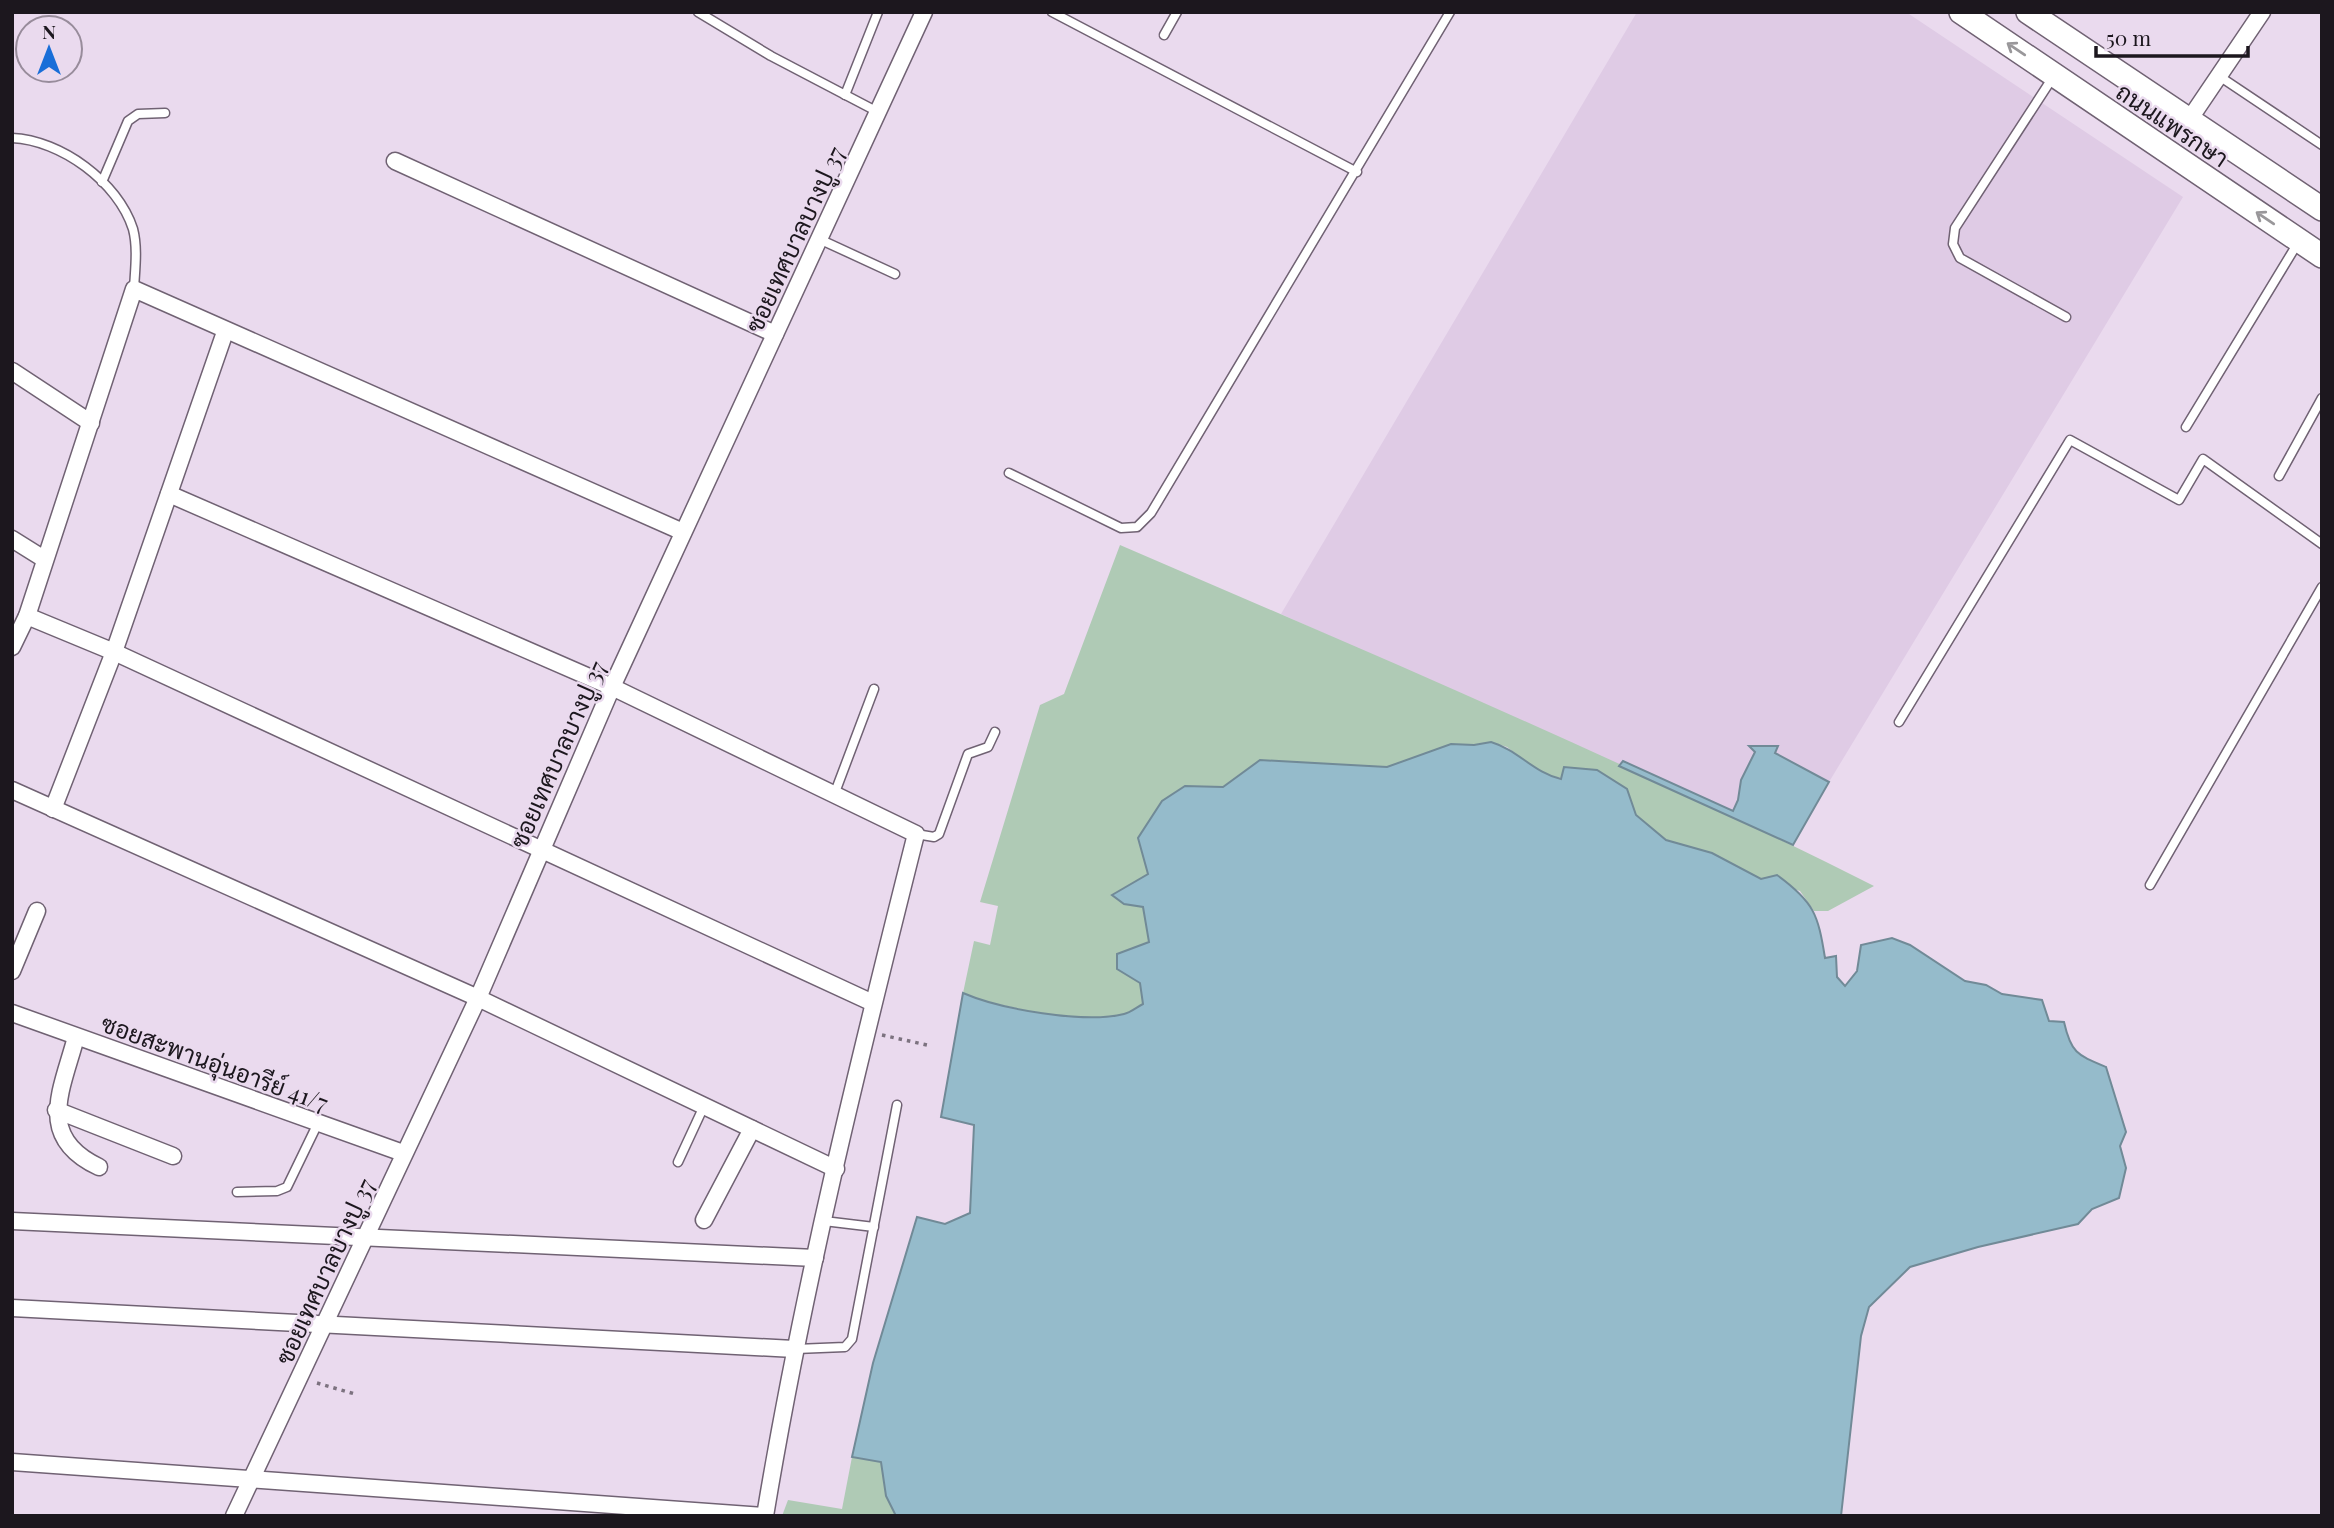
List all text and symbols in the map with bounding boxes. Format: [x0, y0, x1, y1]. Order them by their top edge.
north arrow [14, 14, 84, 84]
scale bar [2096, 14, 2248, 58]
text: N [42, 18, 56, 44]
text: 50 m [2106, 23, 2152, 51]
one-way arrow [2006, 42, 2026, 56]
street label: ถนนแพรกษา [2111, 75, 2235, 173]
street label: ซอยเทศบาลบางปู 37 [737, 141, 854, 338]
one-way arrow [2256, 210, 2275, 225]
street label: ซอยเทศบาลบางปู 37 [501, 655, 615, 854]
street label: ซอยสะพานอุ่นอารีย์ 41/7 [97, 1006, 333, 1120]
street label: ซอยเทศบาลบางปู 37 [267, 1173, 384, 1370]

